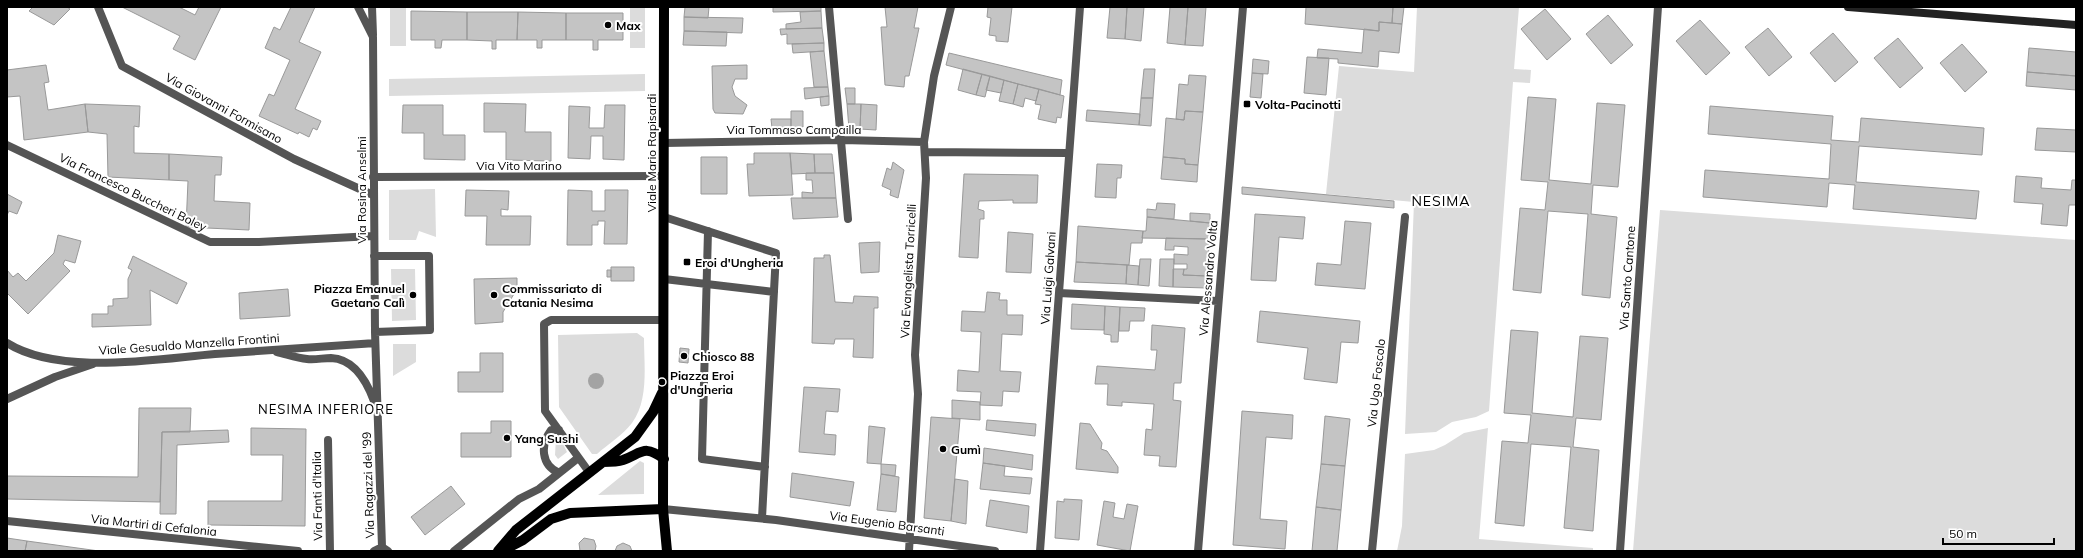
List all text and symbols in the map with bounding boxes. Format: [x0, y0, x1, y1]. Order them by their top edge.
place label: Max [616, 18, 641, 33]
marker: Max [603, 20, 613, 30]
street label: Via Giovanni Formisano [163, 70, 285, 147]
street label: Viale Mario Rapisardi [644, 94, 659, 212]
place label: Volta-Pacinotti [1254, 97, 1341, 112]
marker: Volta-Pacinotti [1242, 99, 1252, 109]
street label: Via Tommaso Campailla [727, 122, 861, 137]
street label: Via Rosina Anselmi [354, 136, 369, 244]
street label: Via Francesco Buccheri Boley [57, 150, 210, 235]
street label: Via Vito Marino [476, 158, 562, 173]
district label: NESIMA [1411, 192, 1471, 210]
street label: Via Evangelista Torricelli [897, 203, 919, 339]
street label: Via Alessandro Volta [1195, 219, 1221, 337]
street label: Via Santo Cantone [1616, 226, 1638, 330]
street label: Via Luigi Galvani [1037, 231, 1059, 325]
place label: Eroi d'Ungheria [695, 255, 783, 270]
marker: Eroi d'Ungheria [682, 257, 692, 267]
place label: Piazza Emanuel Gaetano Calì [314, 281, 405, 310]
place label: Commissariato di Catania Nesima [502, 281, 602, 310]
marker: Piazza Emanuel Gaetano Calì [408, 290, 418, 300]
marker: Commissariato di Catania Nesima [489, 290, 499, 300]
street label: Viale Gesualdo Manzella Frontini [98, 330, 280, 358]
street label: Via Ugo Foscolo [1364, 338, 1388, 428]
place label: Chiosco 88 [692, 349, 754, 364]
marker: Chiosco 88 [679, 351, 689, 361]
place label: Piazza Eroi d'Ungheria [670, 368, 734, 397]
marker: Piazza Eroi d'Ungheria [657, 377, 667, 387]
district label: NESIMA INFERIORE [258, 401, 394, 417]
street label: Via Ragazzi del '99 [359, 431, 377, 539]
place label: Yang Sushi [514, 431, 578, 446]
marker: Yang Sushi [502, 433, 512, 443]
place label: Gumì [951, 442, 981, 457]
marker: Gumì [938, 444, 948, 454]
street label: Via Fanti d'Italia [309, 451, 325, 541]
street label: Via Eugenio Barsanti [828, 507, 946, 539]
street label: Via Martiri di Cefalonia [90, 511, 218, 539]
scale bar [1943, 520, 2054, 546]
text: 50 m [1949, 526, 1977, 541]

